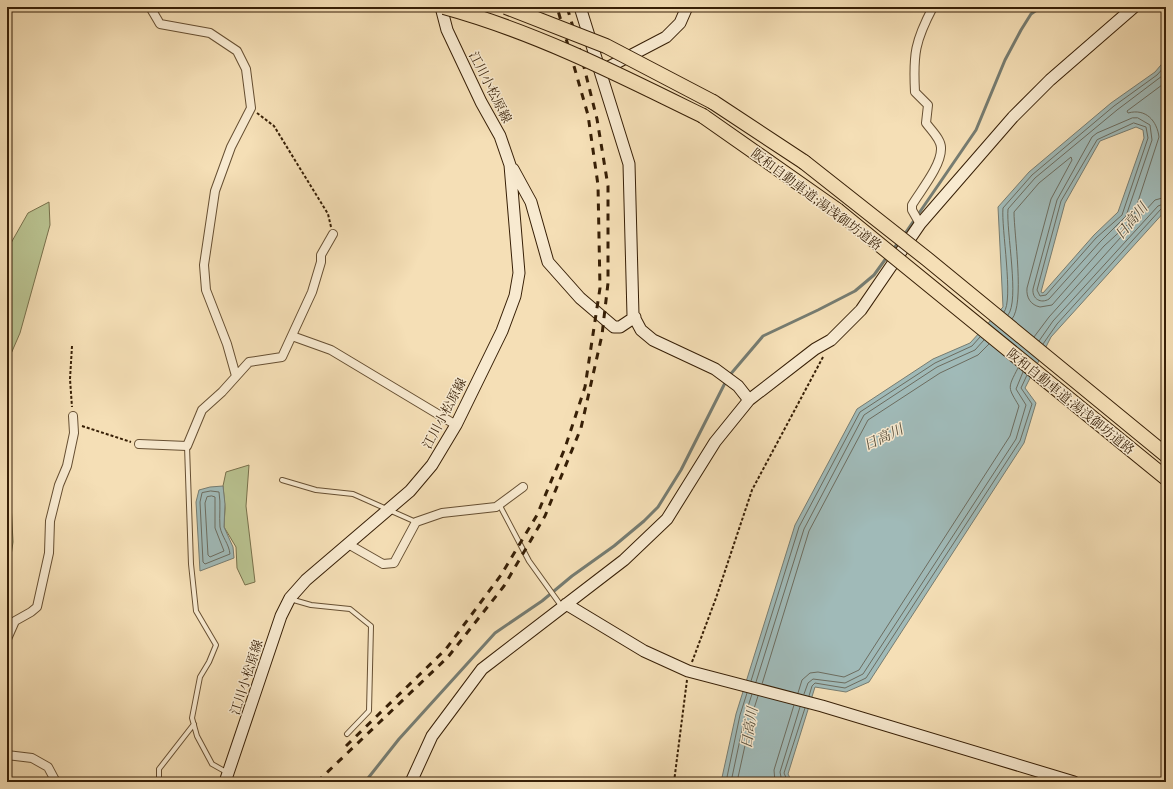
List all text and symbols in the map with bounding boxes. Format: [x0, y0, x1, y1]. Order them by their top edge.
street label: 江川小松原線 [464, 49, 516, 126]
street label: 阪和自動車道;湯浅御坊道路 [747, 145, 885, 255]
water label: 日高川 [1111, 198, 1153, 244]
street label: 阪和自動車道;湯浅御坊道路 [1003, 345, 1138, 459]
street label: 江川小松原線 [419, 375, 471, 452]
water label: 日高川 [860, 419, 908, 455]
street label: 江川小松原線 [226, 637, 268, 717]
water label: 日高川 [737, 704, 762, 750]

